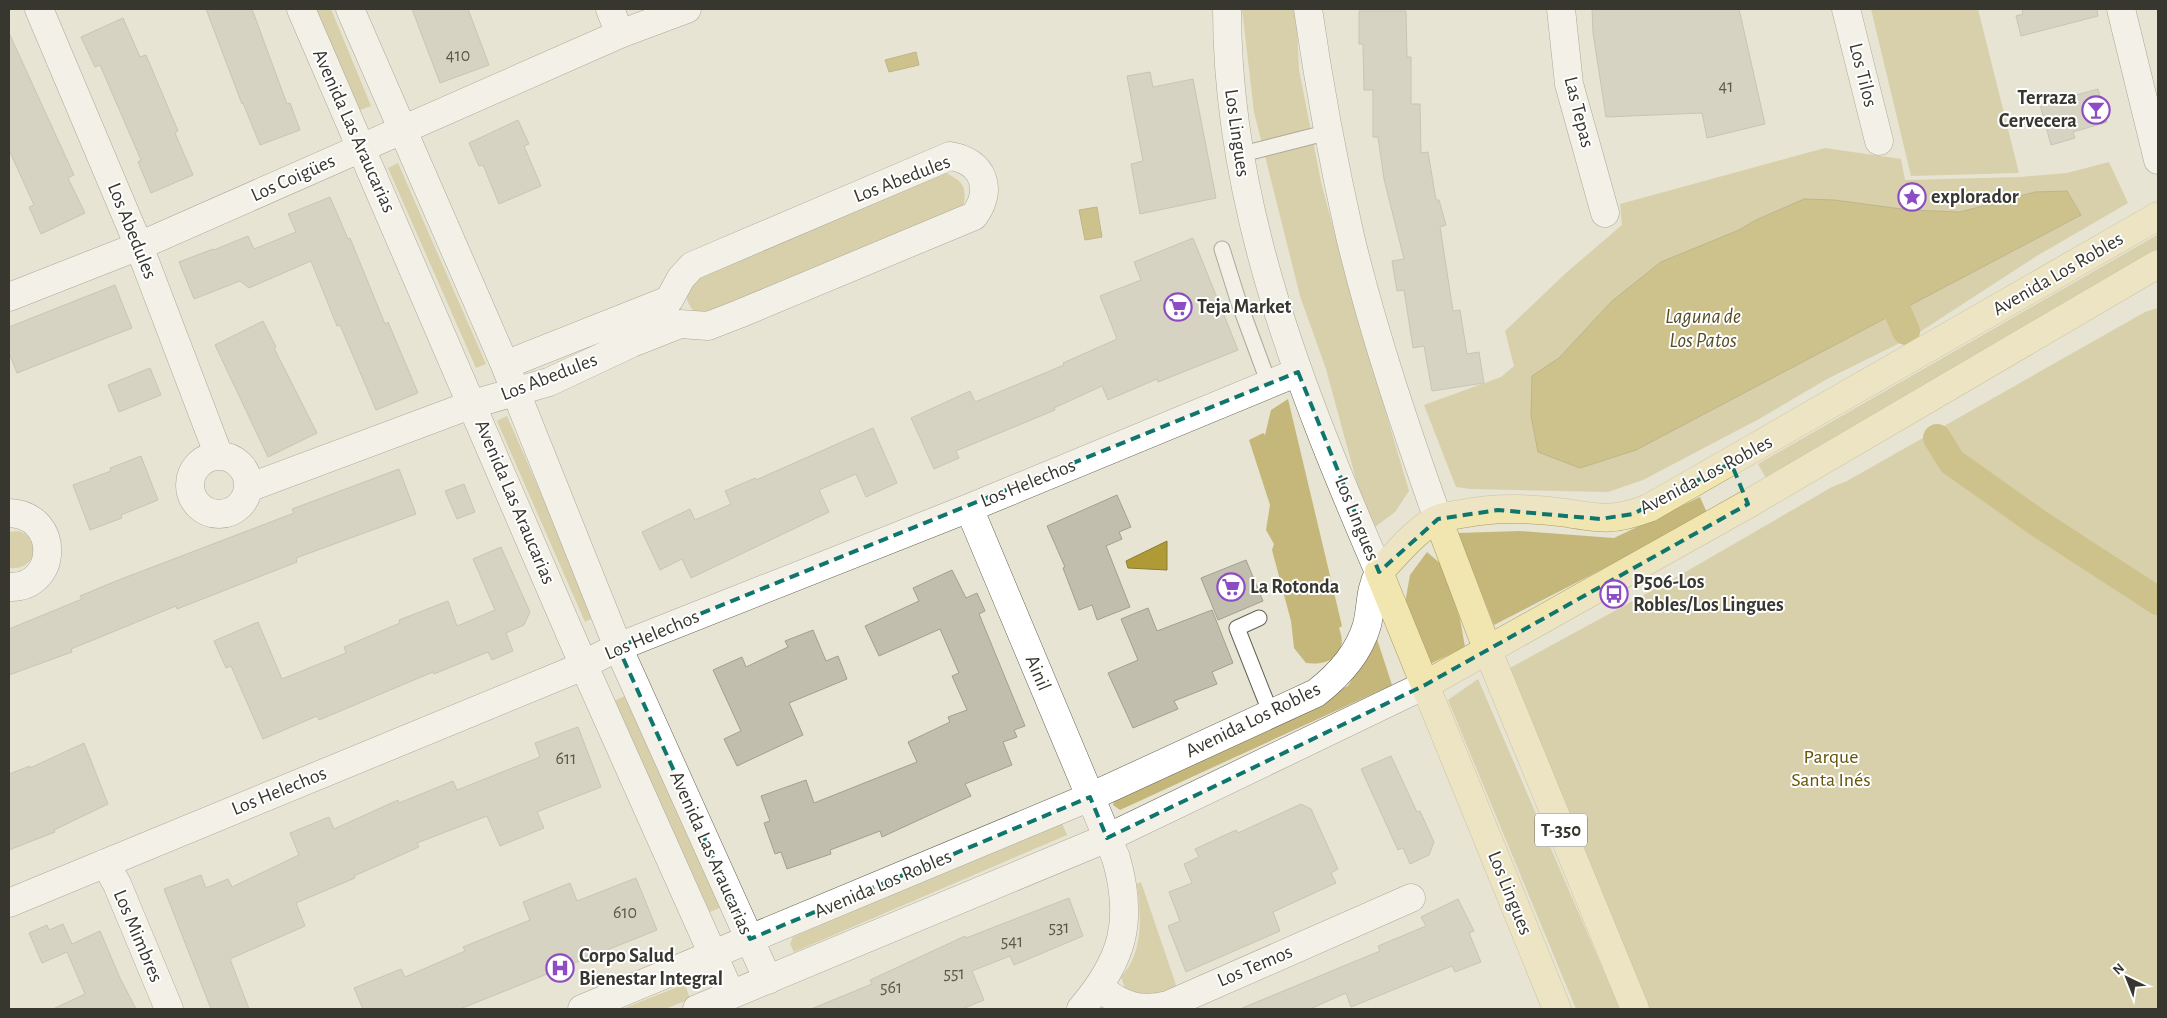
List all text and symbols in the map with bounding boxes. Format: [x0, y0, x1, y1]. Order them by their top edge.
street label: Los Tilos [1845, 41, 1881, 109]
street label: Avenida Las Araucarias [309, 46, 399, 216]
house number: 410 [446, 47, 470, 65]
street label: Las Tepas [1560, 74, 1598, 150]
house number: 41 [1719, 78, 1733, 96]
street label: Los Lingues [1221, 88, 1253, 178]
place label: Terraza Cervecera [1999, 88, 2077, 131]
bar icon: Terraza Cervecera [2081, 95, 2111, 125]
street label: Los Coigües [248, 151, 338, 205]
street label: Los Abedules [851, 151, 953, 207]
street label: Los Abedules [104, 180, 160, 282]
place icon: explorador [1897, 182, 1927, 212]
place label: explorador [1931, 187, 2019, 207]
street label: Avenida Los Robles [1989, 229, 2127, 319]
supermarket icon: Teja Market [1163, 292, 1193, 322]
place label: Teja Market [1197, 297, 1292, 317]
water label: Laguna de Los Patos [1665, 306, 1741, 351]
street label: Los Abedules [498, 349, 600, 405]
street label: Avenida Las Araucarias [471, 417, 559, 587]
street label: Avenida Los Robles [1636, 432, 1776, 518]
street label: Los Helechos [978, 455, 1078, 511]
street label: Los Lingues [1331, 474, 1383, 564]
supermarket icon: La Rotonda [1216, 572, 1246, 602]
place label: P506-Los Robles/Los Lingues [1633, 572, 1784, 615]
place label: La Rotonda [1250, 577, 1340, 597]
bus stop icon: P506-Los Robles/Los Lingues [1599, 579, 1629, 609]
street label: Los Helechos [602, 606, 702, 664]
street label: Ainil [1022, 652, 1054, 694]
street label: Avenida Los Robles [1182, 679, 1324, 761]
park label: Parque Santa Inés [1791, 747, 1871, 790]
house number: 611 [556, 750, 576, 768]
street label: Los Helechos [229, 763, 329, 819]
street label: Avenida Las Araucarias [666, 768, 756, 938]
road number: T-350 [1535, 814, 1587, 846]
street label: Avenida Los Robles [811, 846, 955, 922]
street label: Los Lingues [1484, 848, 1536, 938]
street label: Los Mimbres [110, 887, 166, 985]
house number: 610 [613, 904, 637, 922]
house number: 531 [1048, 919, 1070, 937]
house number: 541 [1001, 933, 1023, 951]
street label: Los Temos [1215, 941, 1295, 991]
place label: Corpo Salud Bienestar Integral [579, 946, 723, 989]
hospital icon: Corpo Salud Bienestar Integral [545, 953, 575, 983]
north arrow [2102, 953, 2152, 1003]
text: N [2110, 961, 2127, 978]
house number: 551 [943, 965, 965, 983]
house number: 561 [880, 979, 902, 997]

